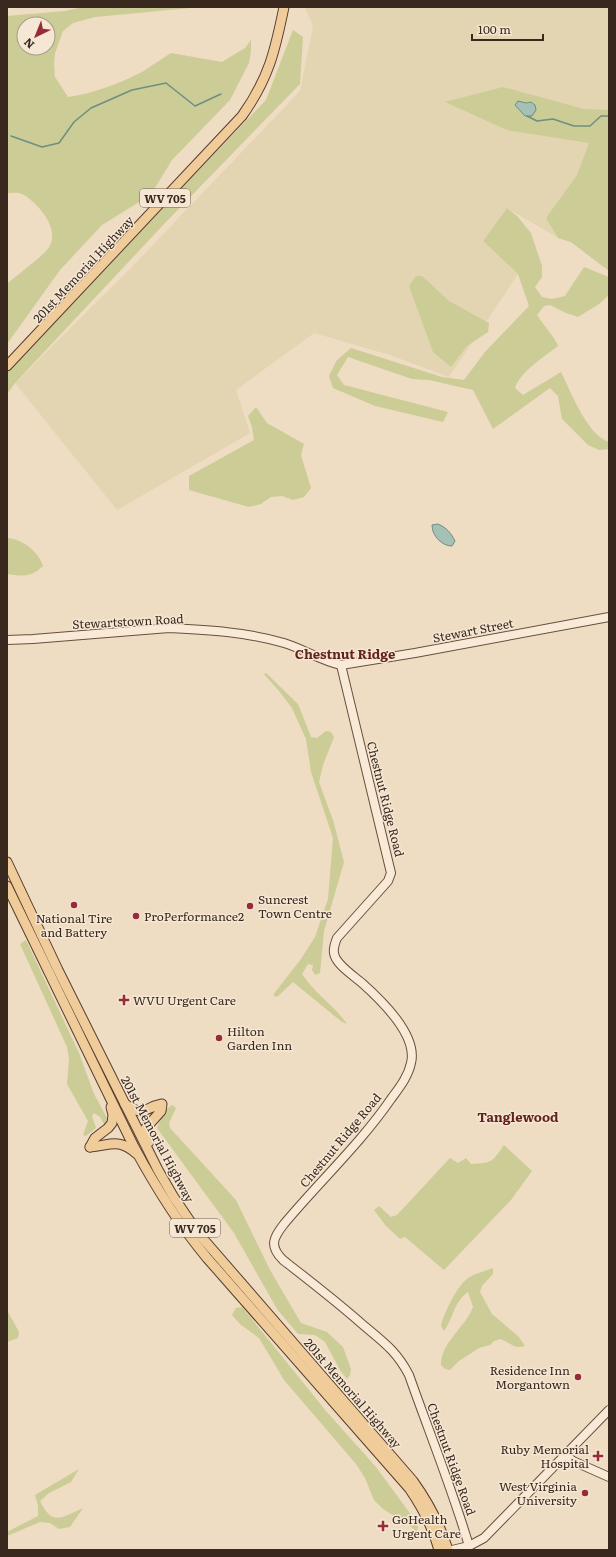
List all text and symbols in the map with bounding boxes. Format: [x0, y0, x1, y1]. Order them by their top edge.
north arrow [16, 16, 56, 56]
scale bar [472, 16, 543, 42]
text: 100 m [478, 20, 511, 38]
text: N [20, 35, 37, 53]
road number: WV 705 [140, 189, 190, 207]
street label: 201st Memorial Highway [29, 211, 138, 327]
street label: Stewartstown Road [72, 609, 185, 633]
street label: Stewart Street [431, 613, 515, 647]
district label: Chestnut Ridge [295, 644, 395, 663]
street label: Chestnut Ridge Road [363, 739, 409, 859]
place label: Suncrest Town Centre [258, 890, 332, 922]
marker: National Tire and Battery [69, 900, 79, 910]
marker: Suncrest Town Centre [245, 901, 255, 911]
place label: ProPerformance2 [144, 907, 244, 925]
place label: National Tire and Battery [36, 909, 112, 941]
marker: ProPerformance2 [131, 911, 141, 921]
place label: WVU Urgent Care [133, 991, 236, 1009]
marker: WVU Urgent Care [118, 994, 130, 1006]
place label: Hilton Garden Inn [227, 1022, 292, 1054]
marker: Hilton Garden Inn [214, 1033, 224, 1043]
street label: 201st Memorial Highway [117, 1073, 199, 1205]
street label: Chestnut Ridge Road [295, 1088, 385, 1191]
district label: Tanglewood [477, 1107, 559, 1126]
road number: WV 705 [170, 1219, 220, 1237]
street label: 201st Memorial Highway [300, 1334, 406, 1452]
place label: Residence Inn Morgantown [490, 1361, 570, 1393]
marker: Residence Inn Morgantown [573, 1372, 583, 1382]
street label: Chestnut Ridge Road [423, 1400, 481, 1518]
place label: Ruby Memorial Hospital [501, 1440, 589, 1472]
marker: Ruby Memorial Hospital [592, 1450, 604, 1462]
place label: West Virginia University [499, 1477, 578, 1509]
marker: West Virginia University [580, 1488, 590, 1498]
place label: GoHealth Urgent Care [392, 1510, 461, 1542]
marker: GoHealth Urgent Care [377, 1520, 389, 1532]

